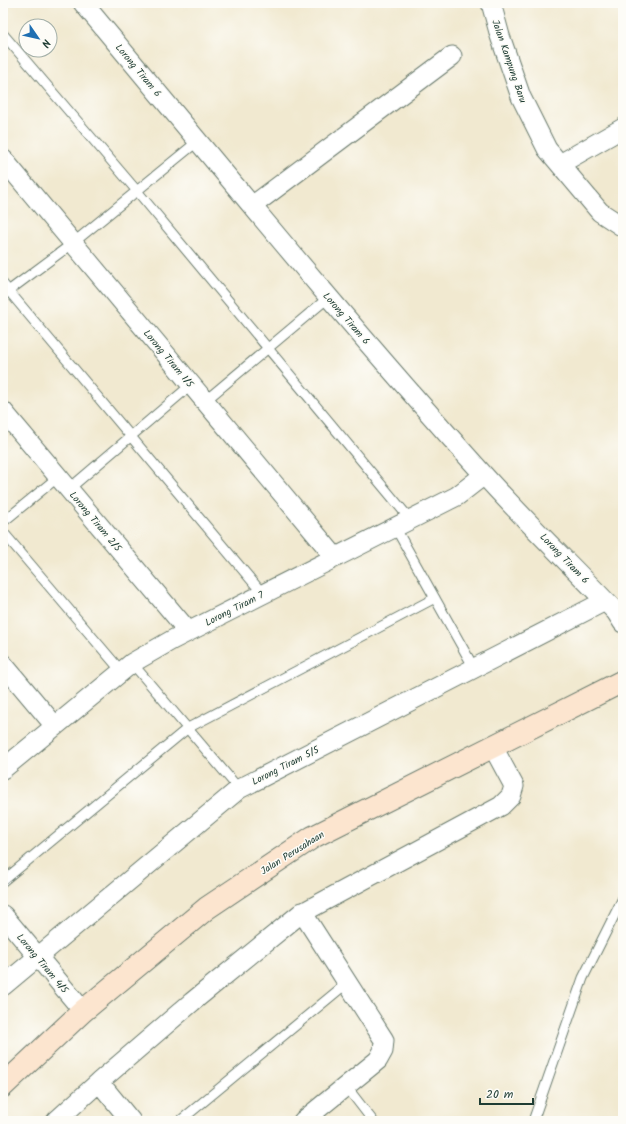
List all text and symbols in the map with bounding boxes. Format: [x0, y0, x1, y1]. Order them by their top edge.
street label: Jalan Kampung Baru [487, 17, 531, 105]
north arrow [18, 18, 58, 58]
text: N [36, 35, 55, 51]
street label: Lorong Tiram 6 [111, 41, 165, 101]
street label: Lorong Tiram 6 [319, 289, 374, 349]
street label: Lorong Tiram 1/5 [139, 326, 198, 392]
street label: Lorong Tiram 2/5 [65, 488, 126, 556]
street label: Lorong Tiram 6 [536, 530, 593, 588]
street label: Lorong Tiram 7 [202, 587, 267, 631]
street label: Lorong Tiram 5/5 [249, 742, 323, 790]
street label: Jalan Perusahaan [257, 827, 328, 879]
street label: Lorong Tiram 4/5 [12, 930, 73, 998]
scale bar [480, 1080, 533, 1106]
text: 20 m [486, 1085, 514, 1104]

